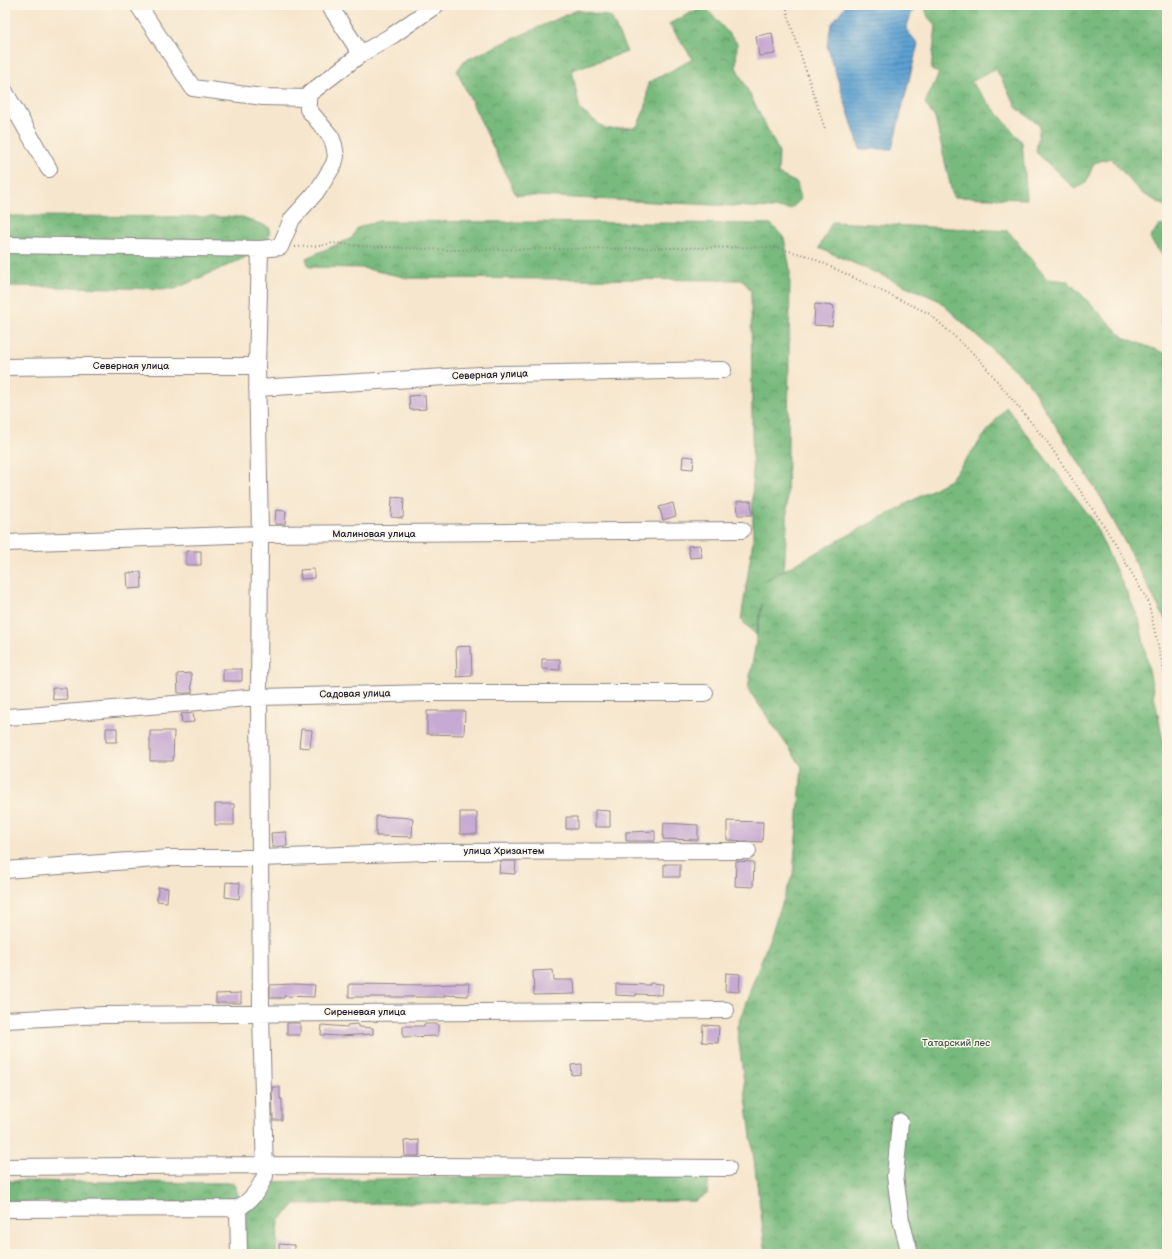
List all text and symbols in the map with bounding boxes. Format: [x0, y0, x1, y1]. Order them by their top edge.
street label: Северная улица [93, 360, 169, 372]
street label: Северная улица [452, 368, 528, 382]
street label: Малиновая улица [332, 528, 416, 540]
street label: Садовая улица [319, 687, 391, 701]
street label: улица Хризантем [464, 845, 544, 857]
street label: Сиреневая улица [324, 1006, 406, 1018]
park label: Татарский лес [922, 1037, 990, 1049]

